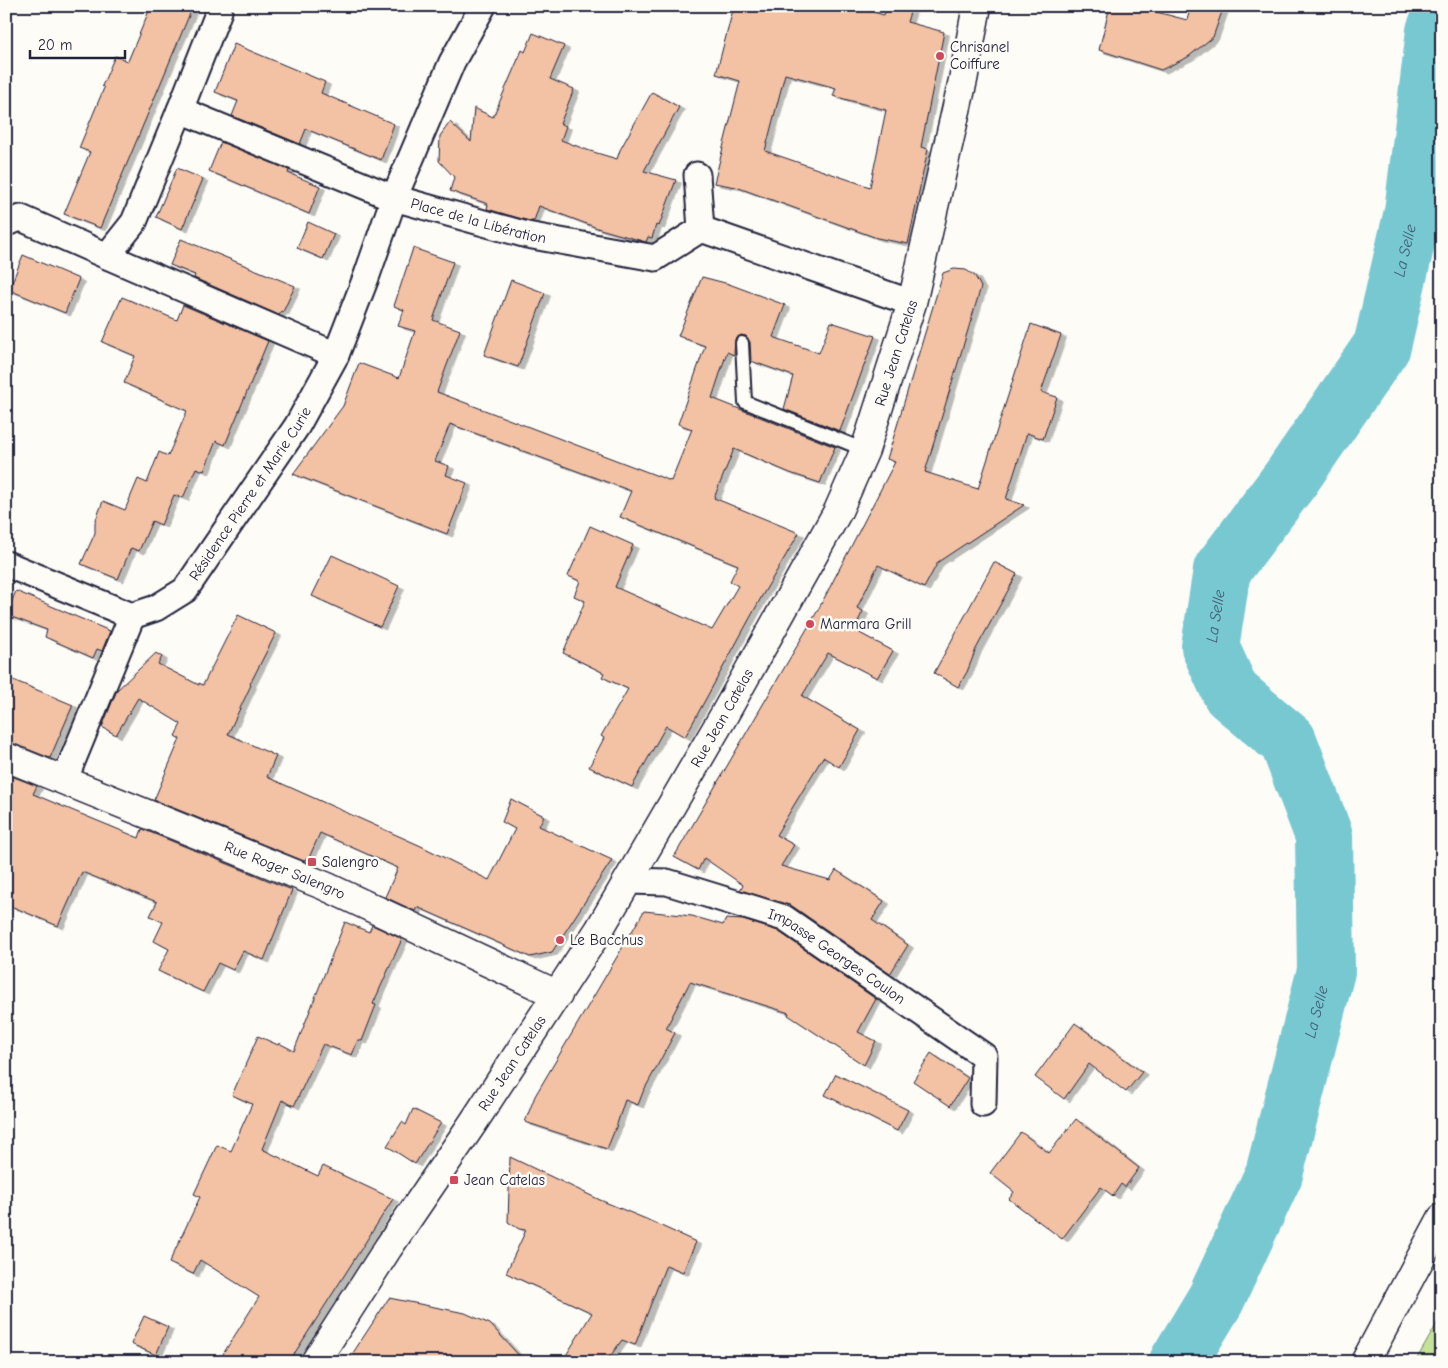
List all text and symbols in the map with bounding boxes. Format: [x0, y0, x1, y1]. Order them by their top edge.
scale bar [30, 28, 125, 60]
text: 20 m [38, 36, 72, 54]
place label: Chrisanel Coiffure [950, 38, 1010, 73]
marker: Chrisanel Coiffure [934, 50, 946, 62]
street label: Place de la Libération [409, 194, 548, 247]
water label: La Selle [1390, 223, 1420, 279]
street label: Rue Jean Catelas [871, 298, 921, 408]
street label: Résidence Pierre et Marie Curie [185, 403, 315, 584]
water label: La Selle [1203, 588, 1229, 644]
place label: Marmara Grill [820, 615, 912, 633]
marker: Marmara Grill [804, 618, 816, 630]
street label: Rue Jean Catelas [687, 666, 757, 770]
street label: Rue Roger Salengro [222, 837, 348, 903]
place label: Salengro [322, 853, 379, 871]
marker: Salengro [306, 856, 318, 868]
street label: Impasse Georges Coulon [766, 905, 909, 1008]
place label: Le Bacchus [570, 931, 643, 949]
marker: Le Bacchus [554, 934, 566, 946]
water label: La Selle [1301, 984, 1332, 1040]
street label: Rue Jean Catelas [474, 1012, 550, 1114]
place label: Jean Catelas [464, 1171, 545, 1189]
marker: Jean Catelas [448, 1174, 460, 1186]

